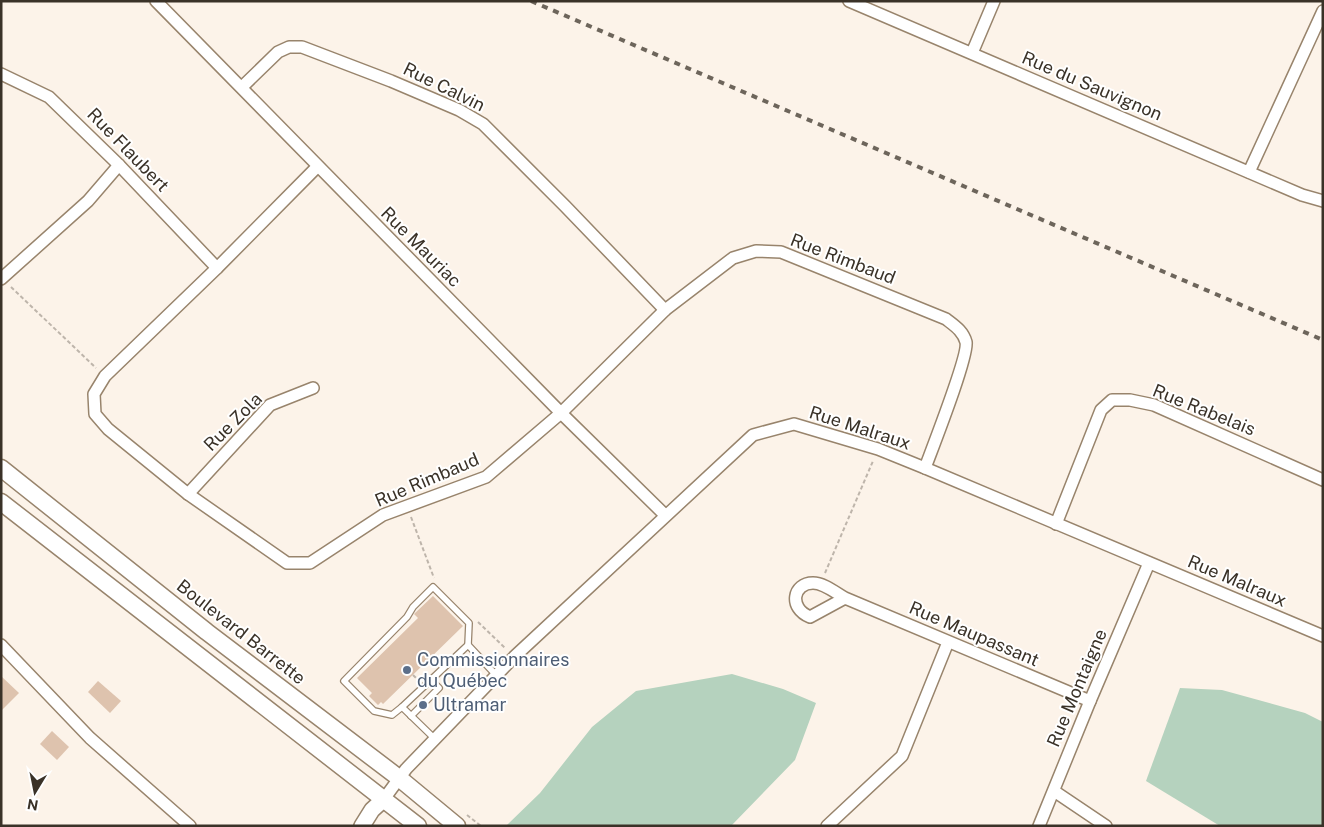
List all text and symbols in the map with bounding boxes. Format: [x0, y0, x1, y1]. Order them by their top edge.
street label: Rue du Sauvignon [1019, 47, 1165, 125]
street label: Rue Calvin [400, 58, 489, 115]
street label: Rue Flaubert [83, 103, 174, 196]
street label: Rue Mauriac [377, 202, 466, 291]
street label: Rue Rimbaud [788, 229, 899, 288]
street label: Rue Rabelais [1150, 379, 1259, 440]
street label: Rue Zola [199, 388, 266, 455]
street label: Rue Malraux [807, 401, 914, 454]
street label: Rue Rimbaud [372, 448, 482, 511]
street label: Rue Malraux [1185, 550, 1290, 611]
street label: Boulevard Barrette [173, 575, 310, 688]
street label: Rue Maupassant [906, 597, 1042, 670]
street label: Rue Montaigne [1042, 626, 1111, 750]
place label: Commissionnaires du Québec [417, 649, 569, 691]
marker: Commissionnaires du Québec [401, 664, 413, 676]
place label: Ultramar [433, 694, 507, 715]
marker: Ultramar [417, 699, 429, 711]
north arrow [10, 767, 60, 817]
text: N [26, 796, 40, 814]

